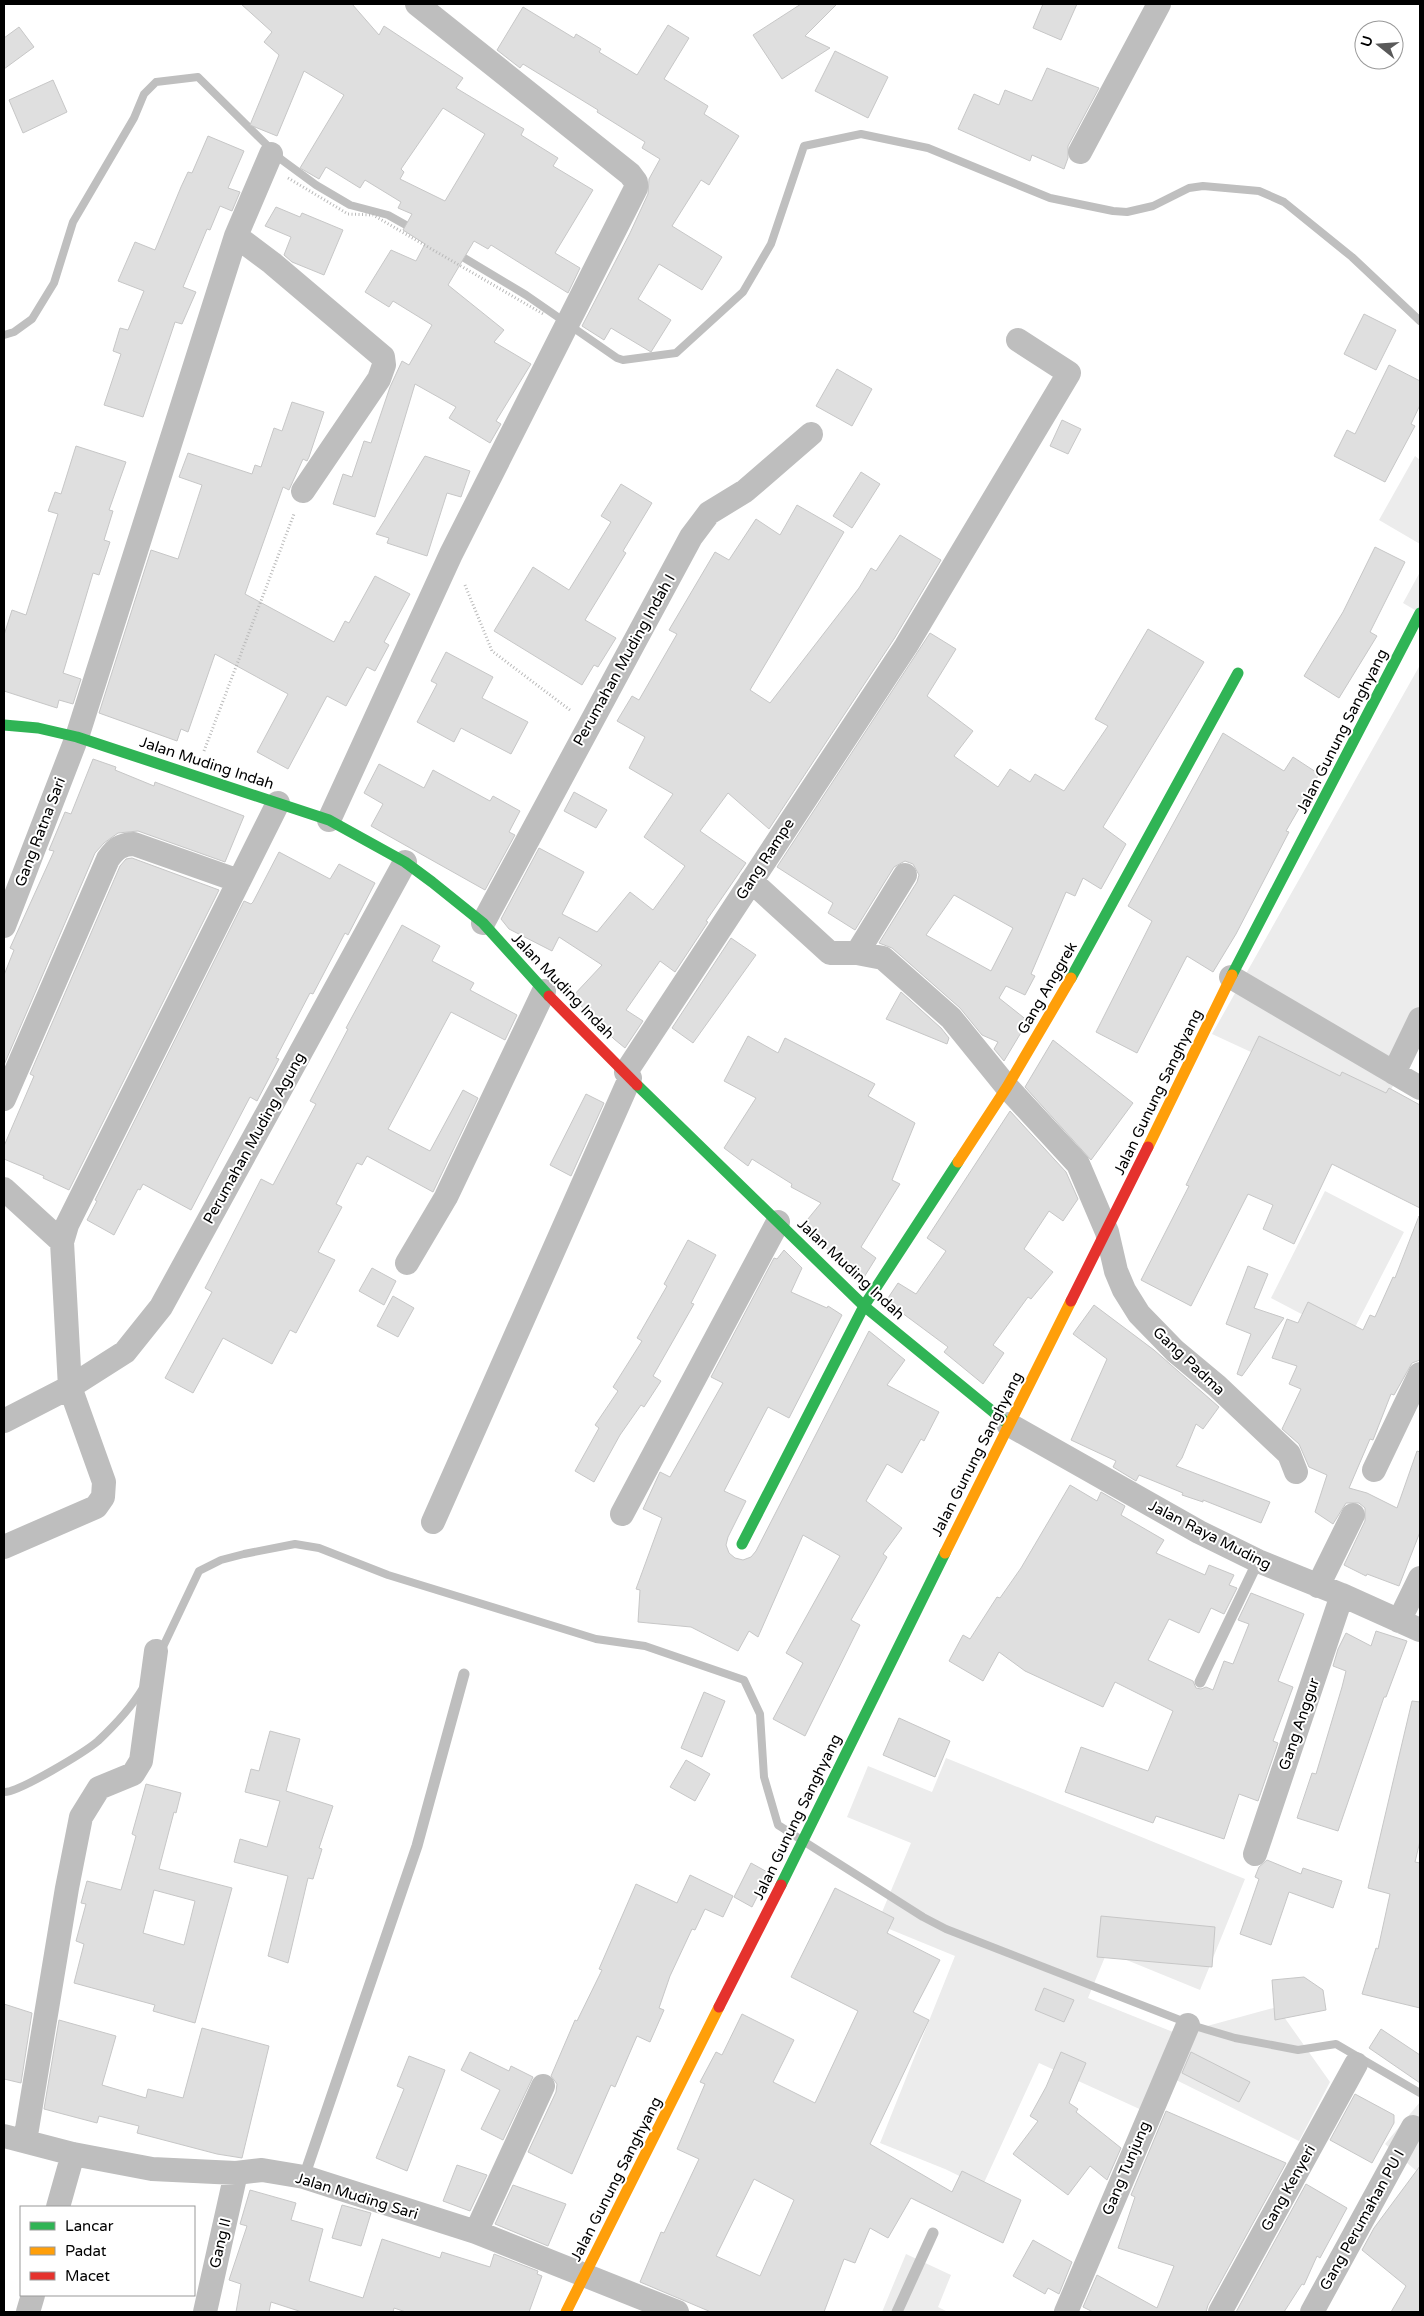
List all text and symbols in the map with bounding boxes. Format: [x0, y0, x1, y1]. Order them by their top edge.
north arrow [1354, 20, 1404, 70]
text: U [1357, 34, 1377, 49]
street label: Perumahan Muding Indah I [569, 571, 679, 749]
street label: Jalan Gunung Sanghyang [1293, 646, 1391, 816]
street label: Jalan Muding Indah [138, 733, 276, 793]
street label: Gang Ratna Sari [11, 775, 69, 889]
street label: Gang Rampe [732, 815, 798, 903]
street label: Jalan Muding Indah [508, 929, 618, 1043]
street label: Gang Anggrek [1013, 939, 1081, 1037]
street label: Jalan Gunung Sanghyang [1110, 1006, 1206, 1178]
street label: Perumahan Muding Agung [199, 1049, 309, 1227]
street label: Jalan Muding Indah [794, 1215, 908, 1323]
street label: Gang Padma [1149, 1323, 1229, 1399]
street label: Jalan Gunung Sanghyang [928, 1369, 1026, 1539]
street label: Jalan Raya Muding [1146, 1496, 1274, 1574]
street label: Gang Anggur [1275, 1675, 1323, 1772]
street label: Jalan Gunung Sanghyang [749, 1731, 845, 1903]
street label: Jalan Gunung Sanghyang [567, 2094, 665, 2264]
street label: Gang Tunjung [1098, 2118, 1154, 2218]
street label: Gang Kenyeri [1257, 2142, 1319, 2234]
street label: Gang Perumahan PU I [1316, 2147, 1408, 2293]
street label: Jalan Muding Sari [294, 2169, 420, 2223]
legend [20, 2206, 195, 2296]
street label: Gang II [206, 2216, 234, 2270]
text: Lancar [65, 2217, 114, 2235]
text: Padat [65, 2242, 107, 2260]
text: Macet [65, 2267, 110, 2285]

